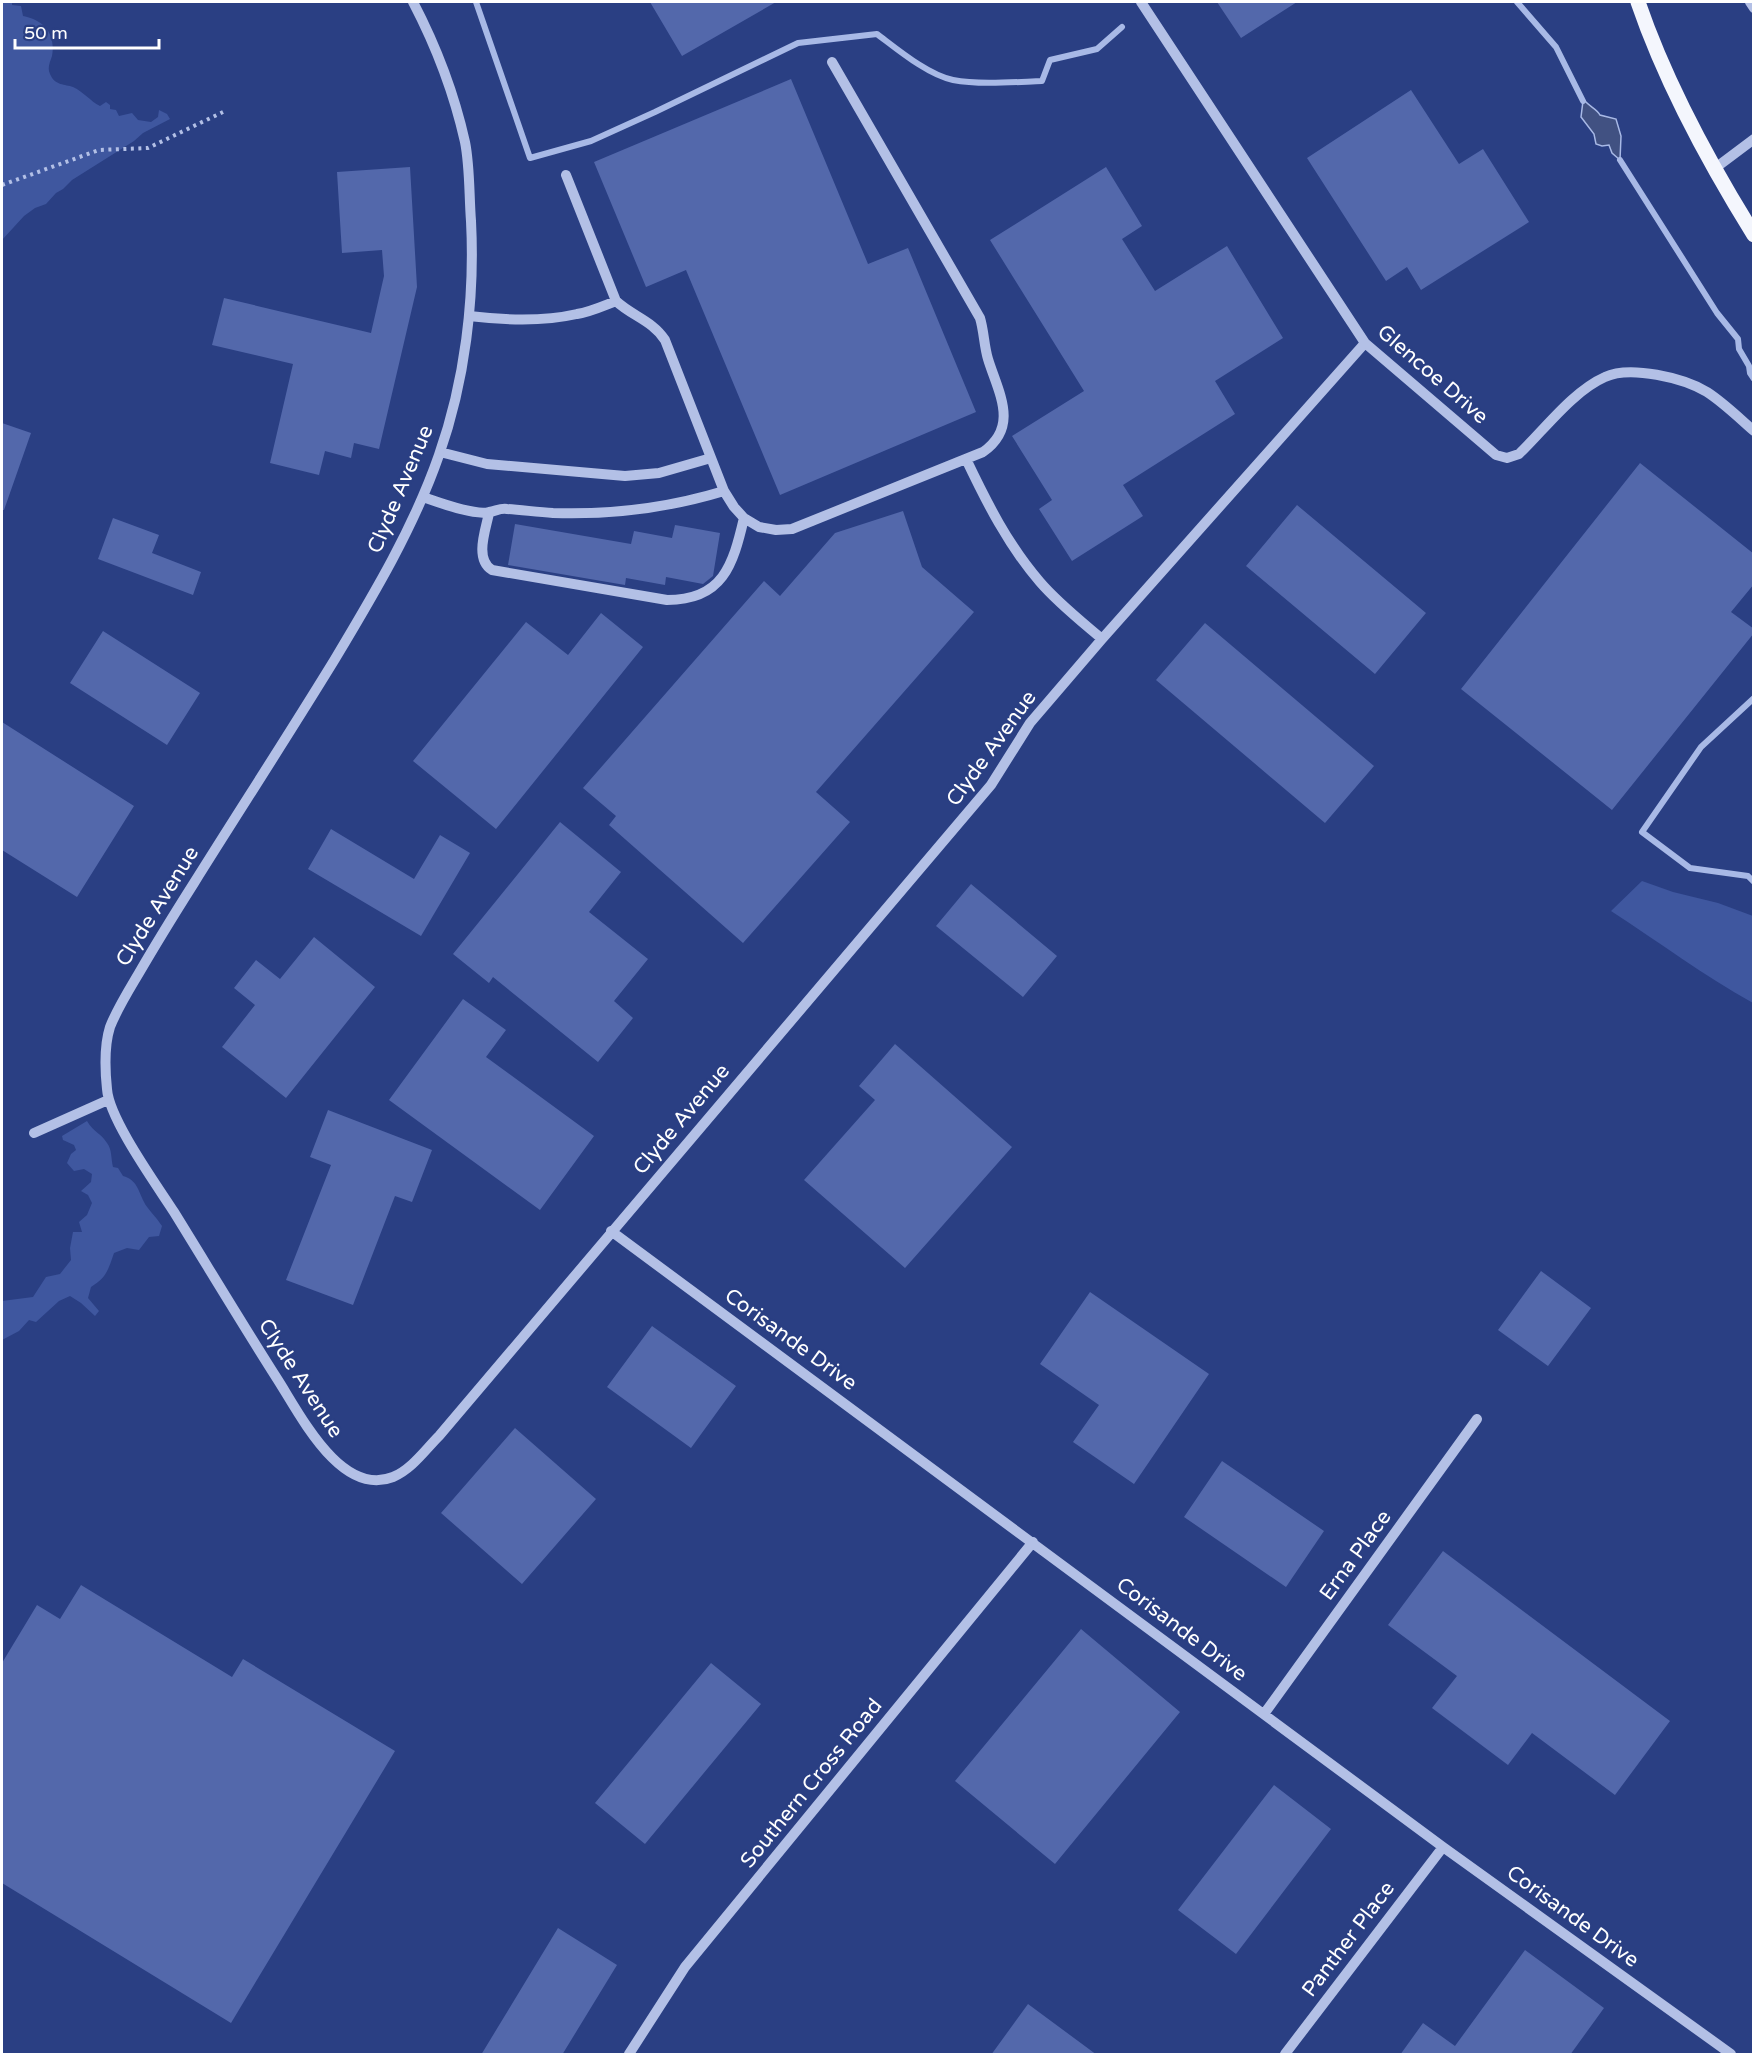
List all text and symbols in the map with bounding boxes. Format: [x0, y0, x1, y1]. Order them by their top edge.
scale bar [15, 12, 159, 50]
text: 50 m [24, 22, 68, 44]
street label: Glencoe Drive [1372, 319, 1493, 429]
street label: Clyde Avenue [362, 421, 439, 557]
street label: Clyde Avenue [941, 686, 1042, 811]
street label: Clyde Avenue [111, 842, 204, 971]
street label: Clyde Avenue [628, 1059, 735, 1180]
street label: Corisande Drive [720, 1283, 862, 1396]
street label: Clyde Avenue [253, 1314, 348, 1442]
street label: Erna Place [1314, 1505, 1397, 1605]
street label: Corisande Drive [1111, 1572, 1252, 1687]
street label: Southern Cross Road [735, 1694, 887, 1873]
street label: Corisande Drive [1502, 1860, 1644, 1973]
street label: Panther Place [1297, 1877, 1400, 2002]

